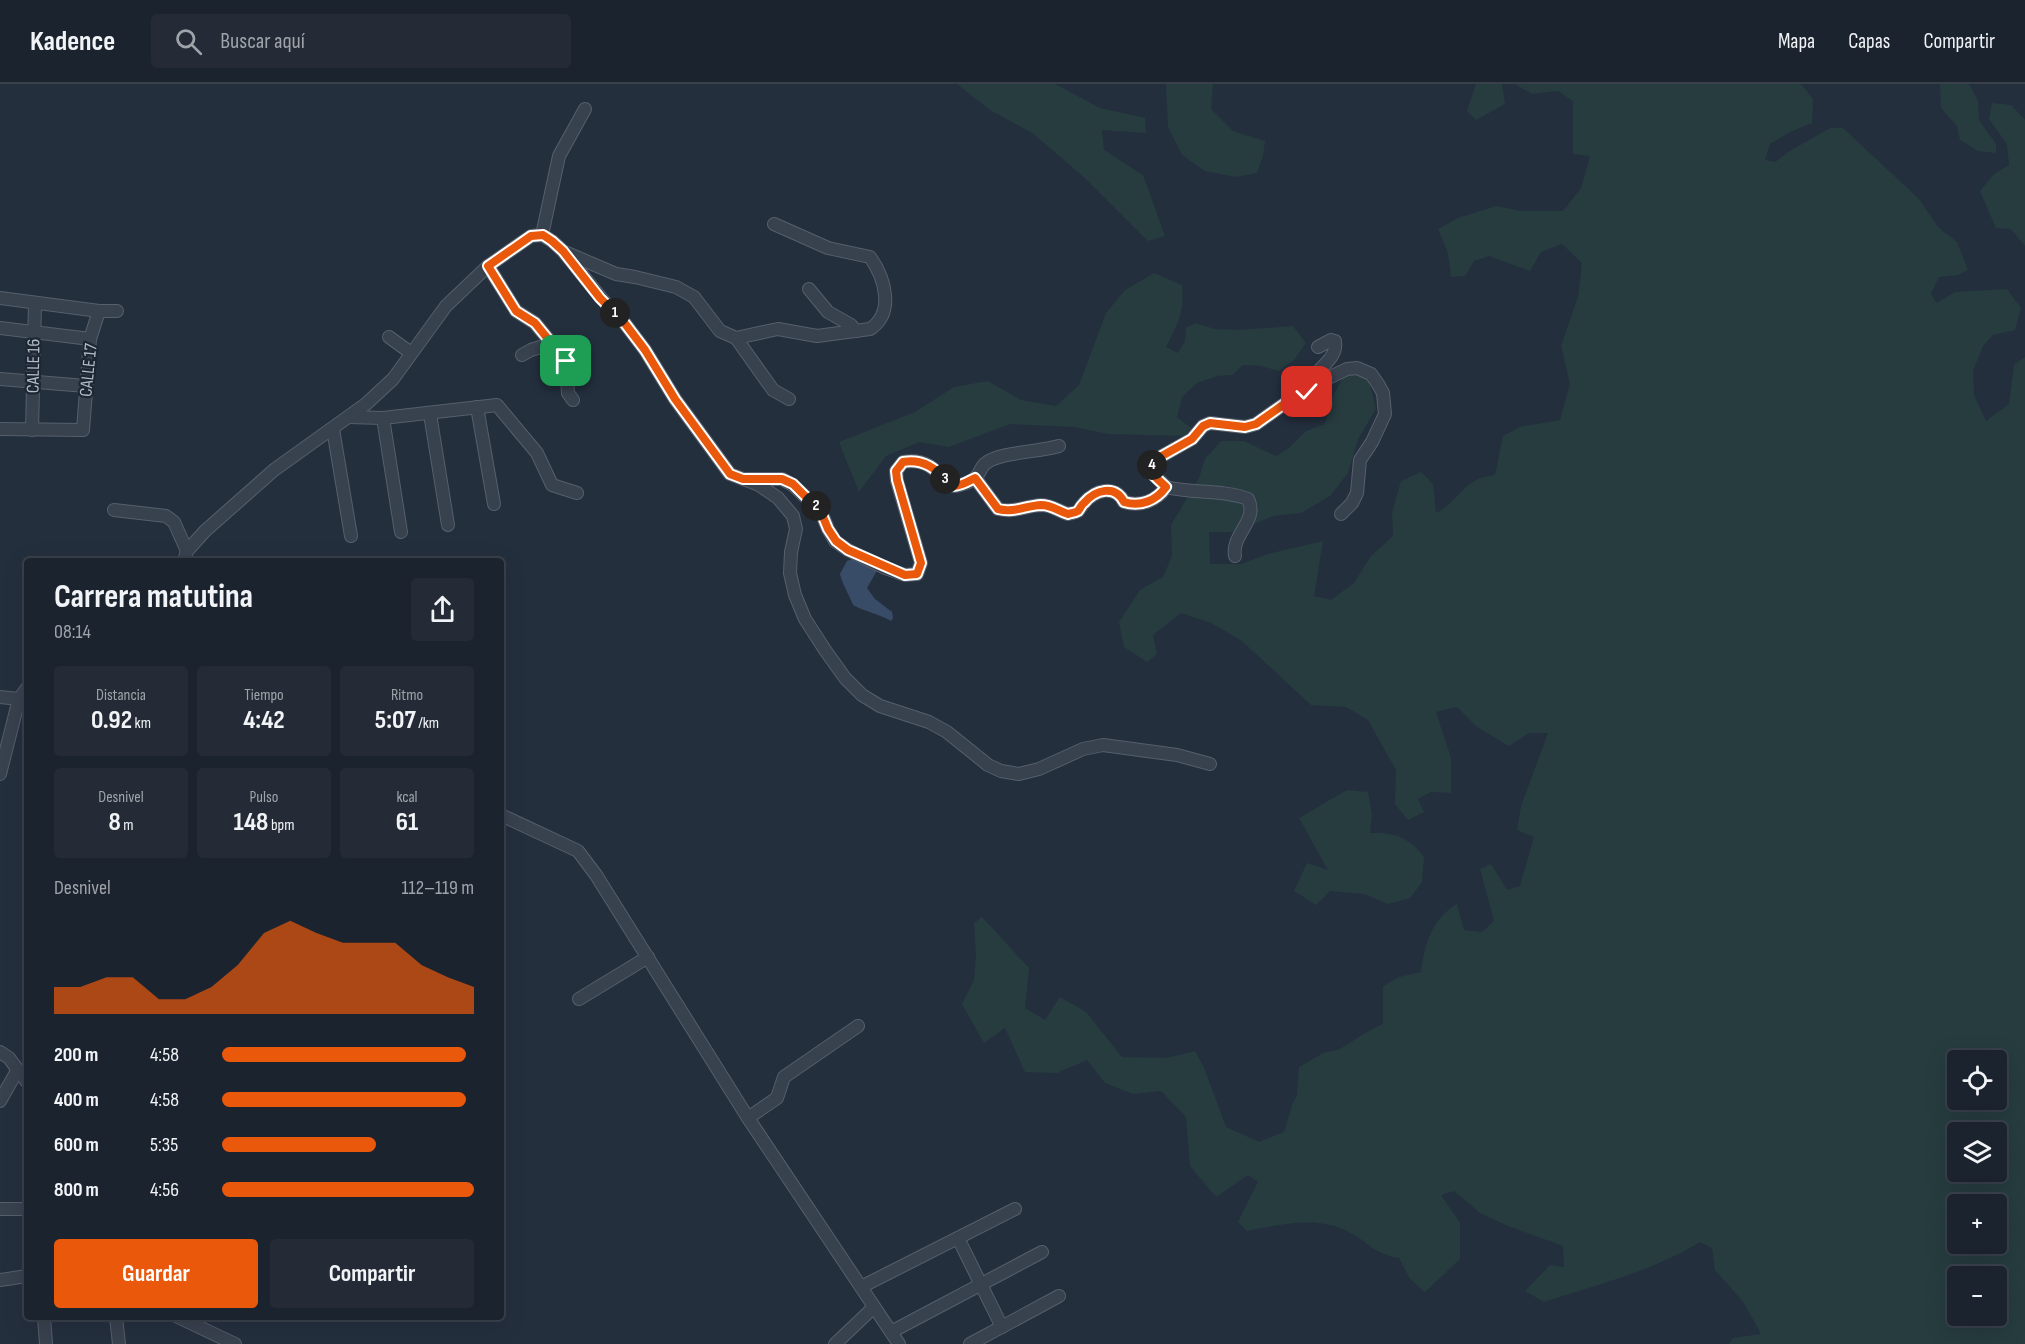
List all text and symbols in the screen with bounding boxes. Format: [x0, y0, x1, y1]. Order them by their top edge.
search box [151, 14, 571, 68]
text: Kadence [30, 25, 115, 58]
icon: search [172, 25, 205, 58]
text: Buscar aquí [220, 28, 305, 55]
text: Mapa [1778, 29, 1815, 54]
text: Capas [1848, 29, 1890, 54]
text: Compartir [1923, 29, 1995, 54]
pin: 1 [600, 298, 630, 328]
text: 1 [612, 303, 618, 322]
pin [540, 335, 591, 386]
street label: CALLE 16 [23, 339, 44, 393]
street label: CALLE 17 [75, 342, 102, 398]
icon: arrive [549, 344, 582, 377]
pin [1281, 366, 1332, 417]
icon: check [1290, 375, 1323, 408]
pin: 4 [1137, 450, 1167, 480]
text: 4 [1148, 455, 1156, 474]
pin: 3 [930, 464, 960, 494]
text: 3 [941, 469, 949, 488]
pin: 2 [801, 491, 831, 521]
text: 2 [812, 496, 820, 515]
text: Carrera matutina [54, 577, 253, 617]
button: share [411, 578, 474, 641]
text: 08:14 [54, 620, 91, 644]
text: Distancia [96, 686, 146, 705]
text: Tiempo [244, 686, 284, 705]
text: Ritmo [391, 686, 423, 705]
text: 0.92 [91, 705, 132, 736]
text: 4:42 [243, 705, 285, 736]
text: 5:07 [375, 705, 416, 736]
text: km [132, 714, 151, 733]
text: /km [416, 714, 439, 733]
text: Desnivel [98, 788, 144, 807]
text: Pulso [250, 788, 278, 807]
text: kcal [396, 788, 418, 807]
text: 8 [108, 807, 121, 838]
text: 148 [234, 807, 268, 838]
text: 61 [396, 807, 418, 838]
text: m [121, 816, 134, 835]
text: bpm [268, 816, 294, 835]
text: Desnivel [54, 876, 111, 900]
text: 112–119 m [402, 876, 474, 900]
text: 200 m [54, 1043, 98, 1067]
text: 4:58 [150, 1043, 179, 1067]
map controls [1947, 1050, 2007, 1326]
button: locate [1947, 1050, 2007, 1110]
text: 400 m [54, 1088, 99, 1112]
text: 4:58 [150, 1088, 179, 1112]
button: layers [1947, 1122, 2007, 1182]
text: 600 m [54, 1133, 99, 1157]
text: 5:35 [150, 1133, 178, 1157]
text: 800 m [54, 1178, 99, 1202]
text: 4:56 [150, 1178, 179, 1202]
button: + [1947, 1194, 2007, 1254]
button: Guardar [54, 1239, 258, 1308]
button: Compartir [270, 1239, 474, 1308]
button: − [1947, 1266, 2007, 1326]

